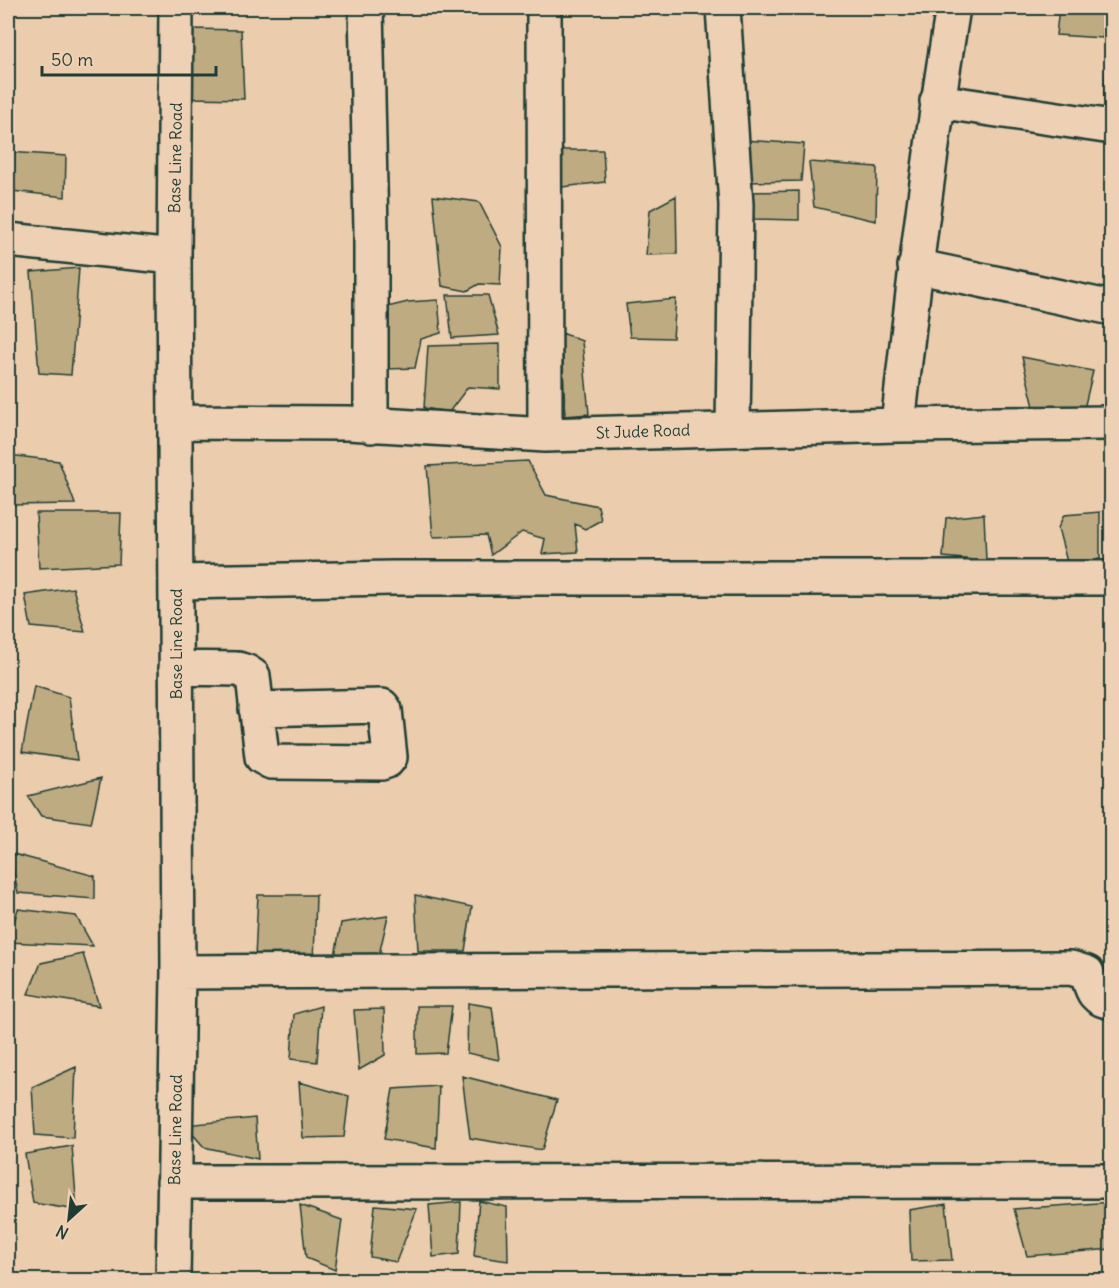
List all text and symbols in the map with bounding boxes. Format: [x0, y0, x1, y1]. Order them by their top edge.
scale bar [42, 39, 216, 77]
text: 50 m [51, 48, 93, 71]
street label: Base Line Road [164, 102, 186, 214]
street label: St Jude Road [595, 419, 691, 443]
street label: Base Line Road [166, 589, 186, 699]
street label: Base Line Road [164, 1074, 186, 1186]
north arrow [39, 1189, 99, 1249]
text: N [53, 1221, 72, 1244]

